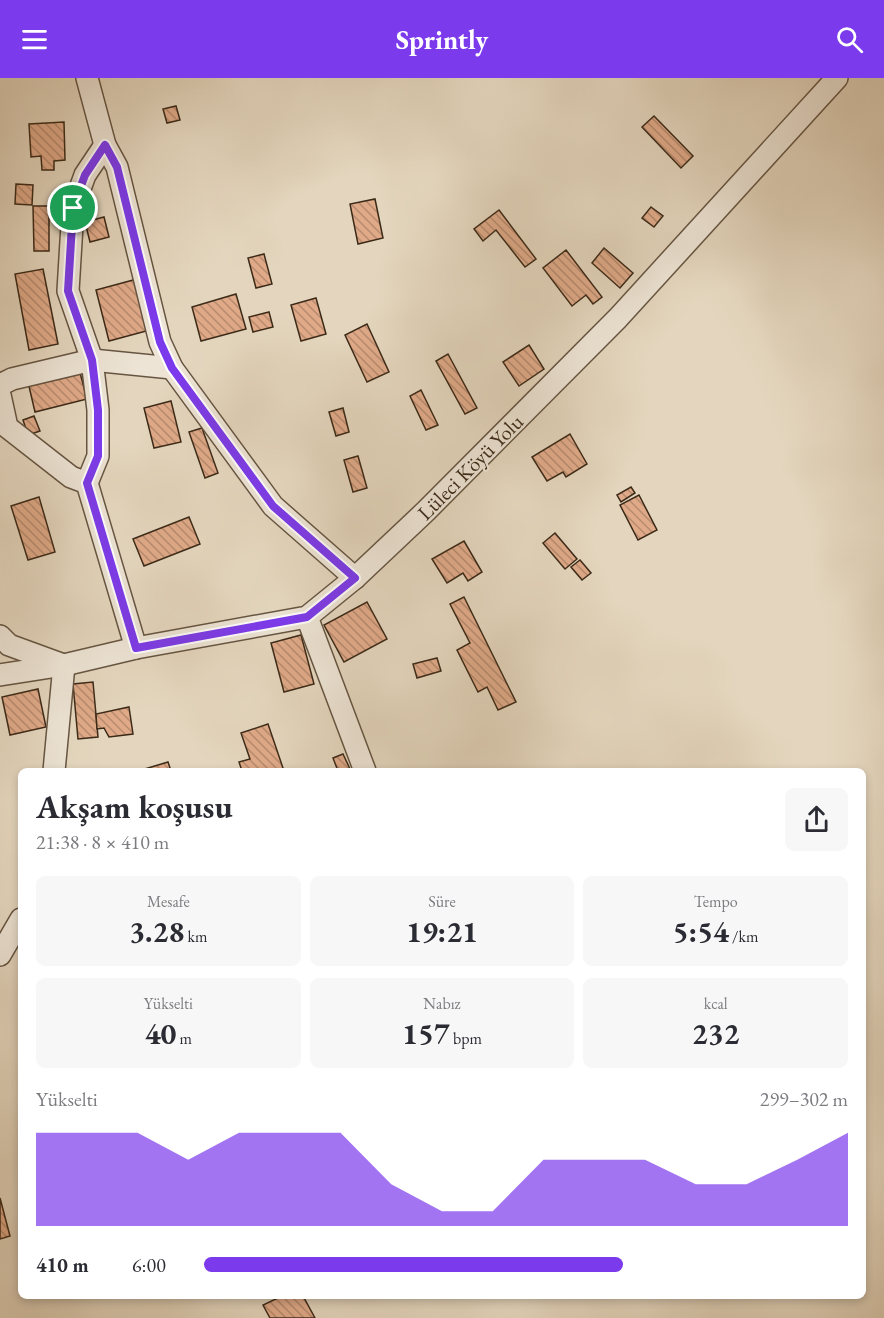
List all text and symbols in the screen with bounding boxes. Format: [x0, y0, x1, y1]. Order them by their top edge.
text: Sprintly [396, 22, 488, 57]
icon: menu [18, 23, 51, 56]
icon: search [833, 23, 866, 56]
pin [47, 182, 98, 233]
icon: arrive [56, 191, 89, 224]
street label: Lüleci Köyü Yolu [411, 408, 529, 526]
text: Akşam koşusu [36, 785, 233, 828]
button: share [785, 788, 848, 851]
text: 21:38 · 8 × 410 m [36, 829, 169, 855]
text: Mesafe [147, 891, 190, 912]
text: Süre [428, 891, 456, 912]
text: Tempo [694, 891, 738, 912]
text: 3.28 [129, 912, 184, 951]
text: 19:21 [406, 912, 478, 951]
text: 5:54 [673, 912, 729, 951]
text: km [184, 926, 207, 947]
text: /km [729, 926, 758, 947]
text: Yükselti [144, 993, 193, 1014]
text: Nabız [423, 993, 461, 1014]
text: kcal [704, 993, 728, 1014]
text: 40 [145, 1014, 176, 1053]
text: 157 [402, 1014, 450, 1053]
text: 232 [692, 1014, 739, 1053]
text: m [176, 1028, 192, 1049]
text: bpm [450, 1028, 482, 1049]
text: Yükselti [36, 1086, 98, 1112]
text: 299–302 m [760, 1086, 848, 1112]
text: 410 m [36, 1252, 89, 1278]
text: 6:00 [132, 1252, 166, 1278]

